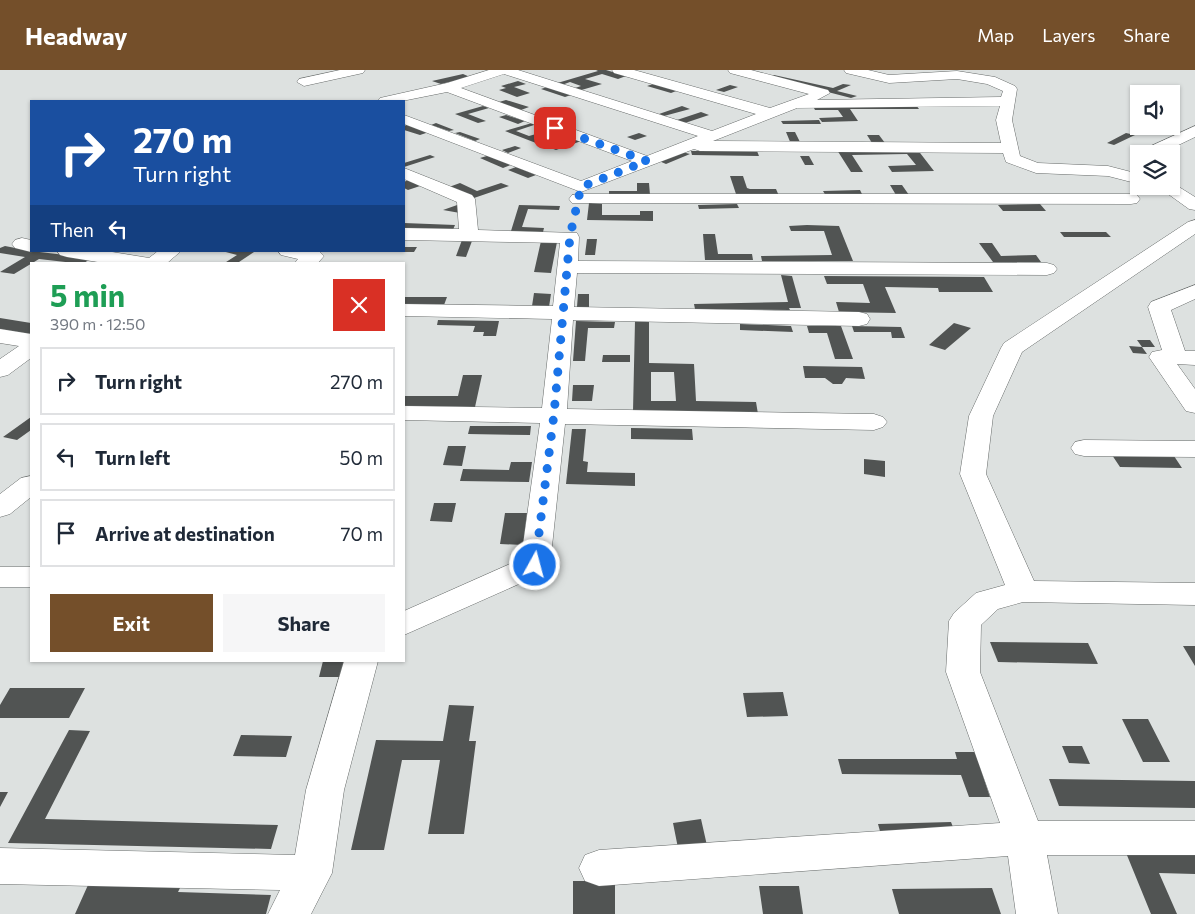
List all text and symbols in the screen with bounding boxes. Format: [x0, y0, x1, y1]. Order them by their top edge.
text: Headway [25, 21, 128, 50]
text: Map [977, 24, 1014, 46]
text: Layers [1042, 24, 1095, 46]
text: Share [1123, 24, 1170, 46]
map controls [1130, 85, 1180, 195]
button: sound [1130, 85, 1180, 135]
pin [534, 107, 576, 149]
icon: arrive [541, 114, 569, 142]
text: 270 m [133, 117, 232, 160]
icon: right [50, 120, 115, 185]
button: layers [1130, 145, 1180, 195]
text: Turn right [133, 160, 231, 187]
icon: left [104, 215, 132, 243]
text: Then [50, 218, 94, 241]
text: 5 min [50, 276, 125, 313]
button: close [333, 279, 385, 331]
text: 390 m · 12:50 [50, 314, 145, 333]
icon: right [52, 367, 80, 395]
text: Turn right [95, 370, 182, 393]
text: 270 m [330, 370, 383, 393]
icon: left [52, 443, 80, 471]
text: Turn left [95, 446, 170, 469]
text: 50 m [339, 446, 383, 469]
icon: arrive [52, 519, 80, 547]
text: Arrive at destination [95, 522, 275, 545]
text: 70 m [340, 522, 383, 545]
position arrow [508, 538, 560, 590]
button: Exit [50, 594, 213, 652]
button: Share [223, 594, 385, 652]

